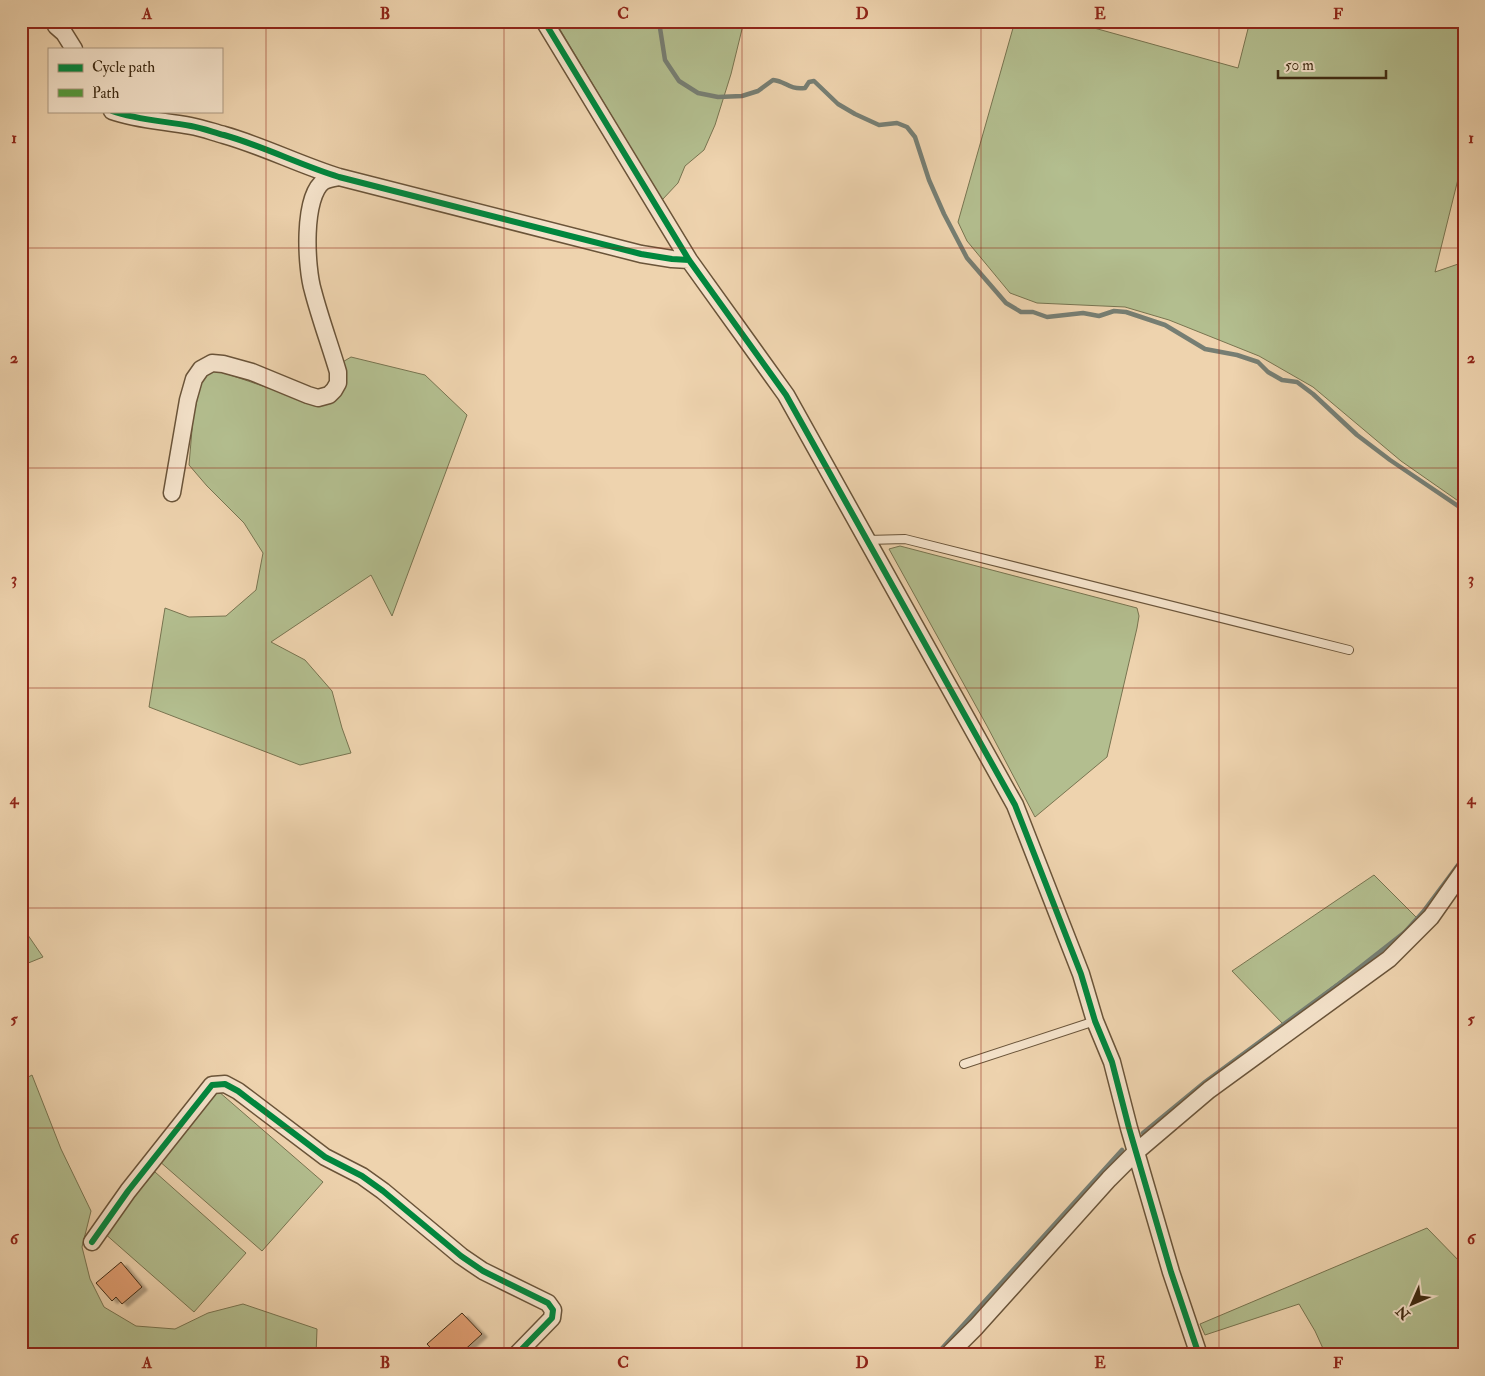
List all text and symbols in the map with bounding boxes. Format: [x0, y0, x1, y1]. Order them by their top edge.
text: A [141, 4, 153, 24]
text: B [380, 4, 390, 24]
text: C [617, 4, 629, 24]
text: D [855, 4, 869, 24]
text: E [1094, 4, 1106, 24]
text: F [1333, 4, 1343, 24]
legend [48, 48, 222, 112]
scale bar [1278, 48, 1385, 80]
text: 50 m [1285, 56, 1314, 75]
text: Cycle path [92, 58, 155, 78]
text: Path [92, 84, 119, 103]
text: 1 [11, 128, 17, 148]
text: 1 [1468, 128, 1474, 148]
text: 2 [10, 348, 18, 368]
text: 2 [1467, 348, 1475, 368]
text: 3 [11, 569, 17, 589]
text: 3 [1468, 569, 1474, 589]
text: 4 [9, 789, 20, 809]
text: 4 [1466, 789, 1477, 809]
text: 5 [10, 1009, 18, 1029]
text: 5 [1467, 1009, 1475, 1029]
text: 6 [10, 1229, 20, 1249]
text: 6 [1467, 1229, 1477, 1249]
north arrow [1388, 1278, 1438, 1328]
text: N [1392, 1302, 1414, 1324]
text: A [141, 1353, 153, 1373]
text: B [380, 1353, 390, 1373]
text: C [617, 1353, 629, 1373]
text: D [855, 1353, 869, 1373]
text: E [1094, 1353, 1106, 1373]
text: F [1333, 1353, 1343, 1373]

